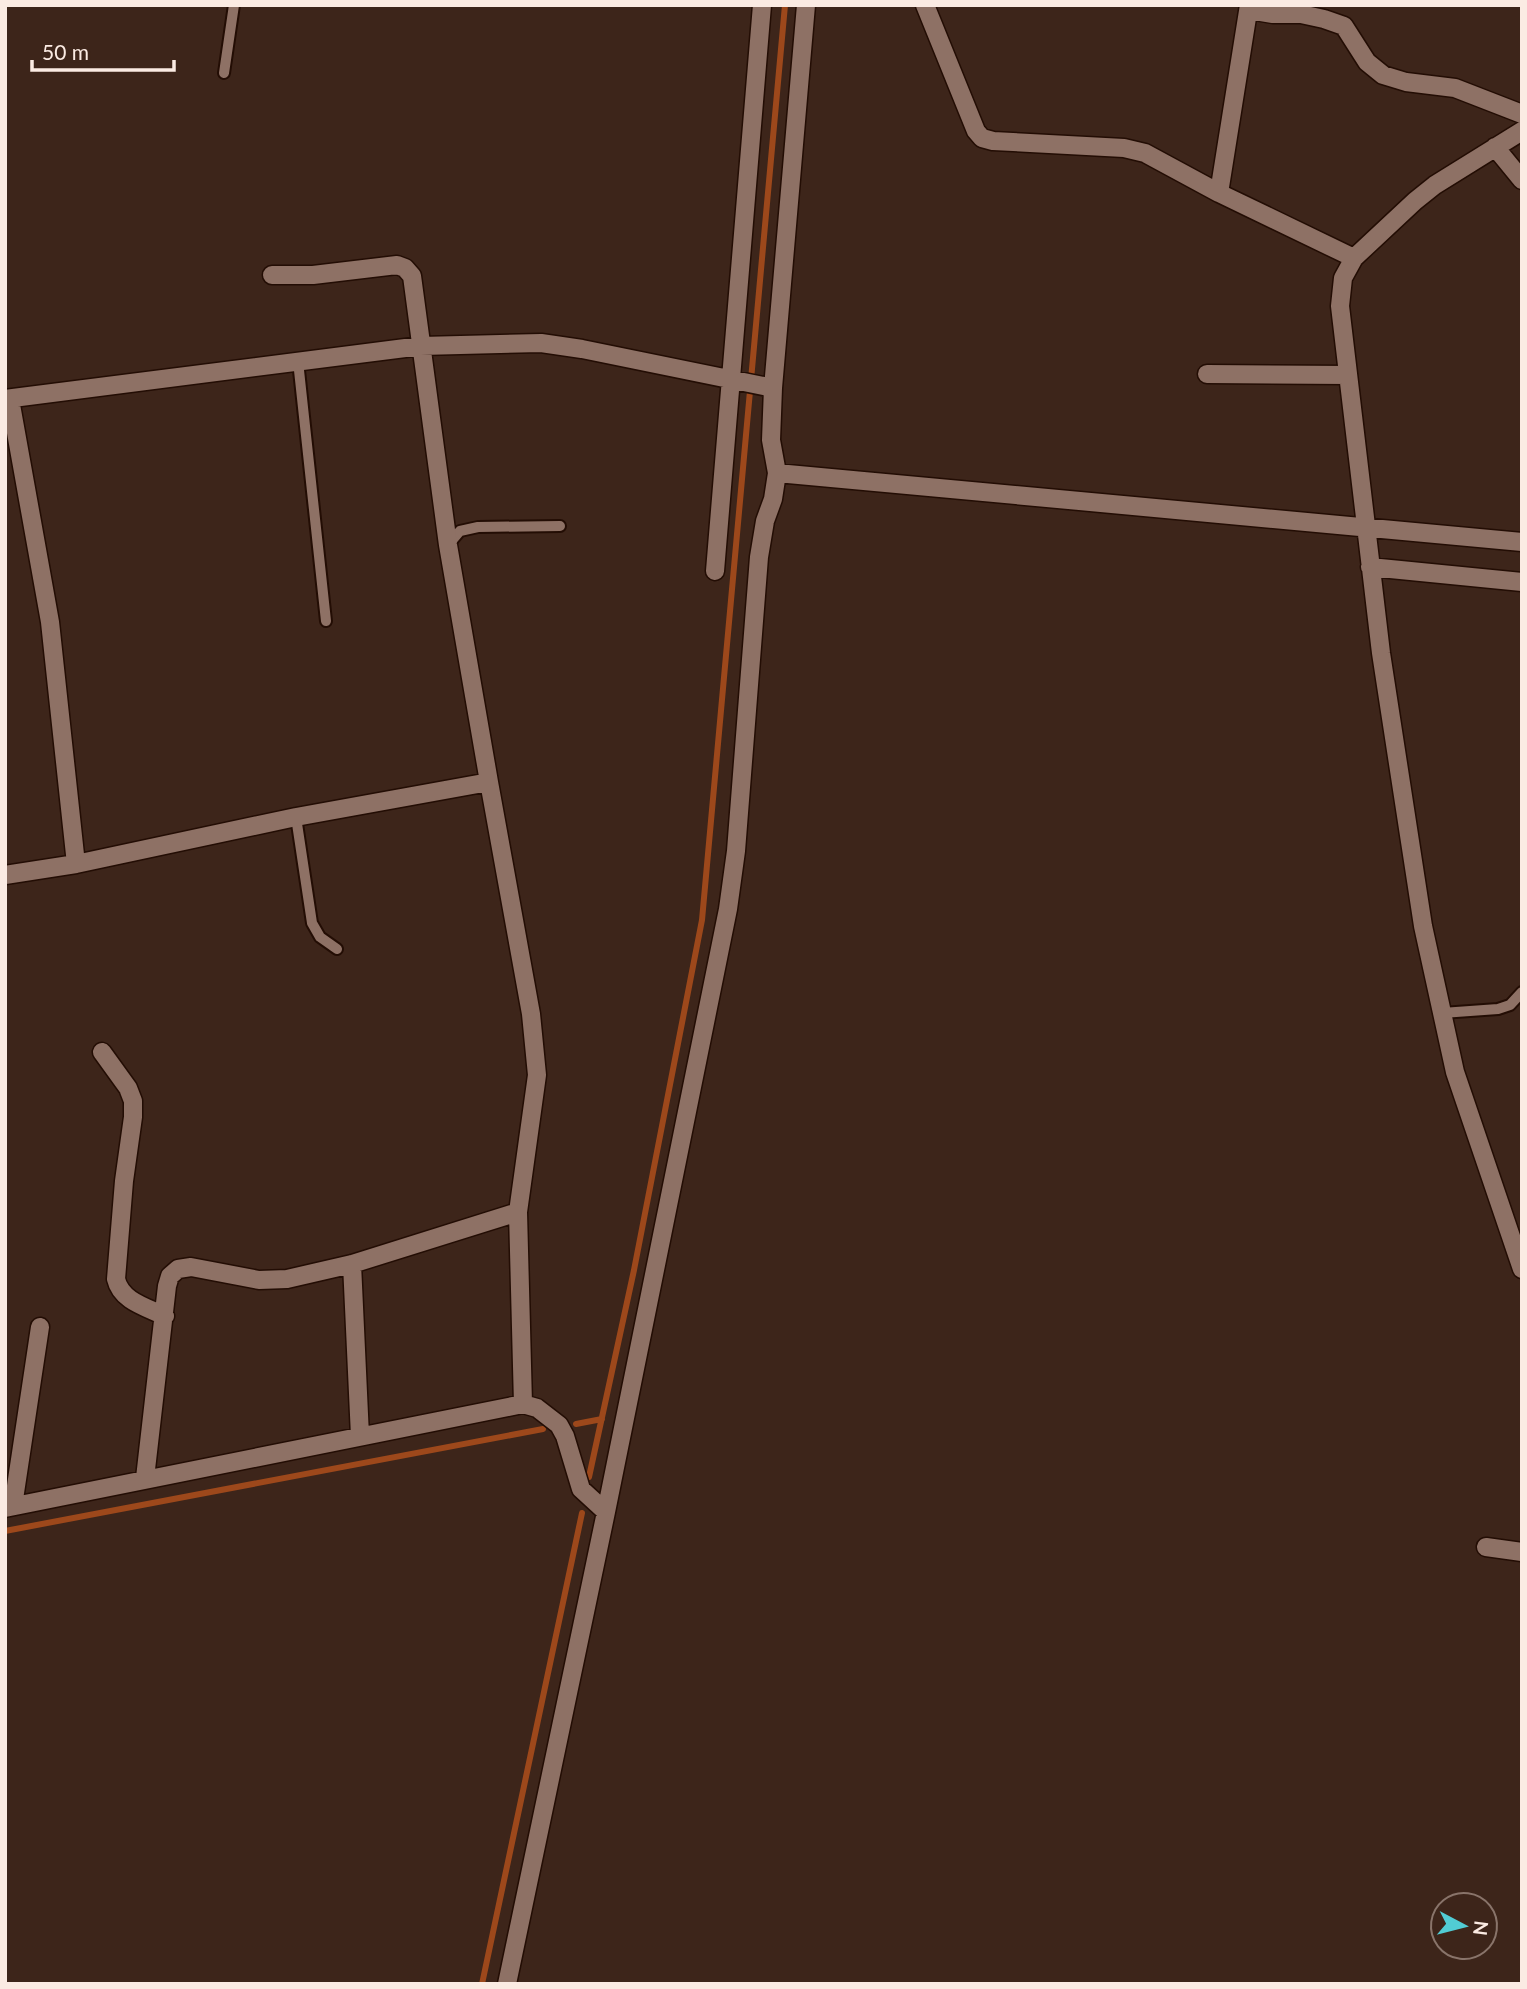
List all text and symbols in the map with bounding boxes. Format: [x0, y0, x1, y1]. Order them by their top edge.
scale bar [32, 28, 173, 72]
text: 50 m [42, 39, 89, 64]
north arrow [1429, 1891, 1499, 1961]
text: N [1469, 1919, 1494, 1937]

